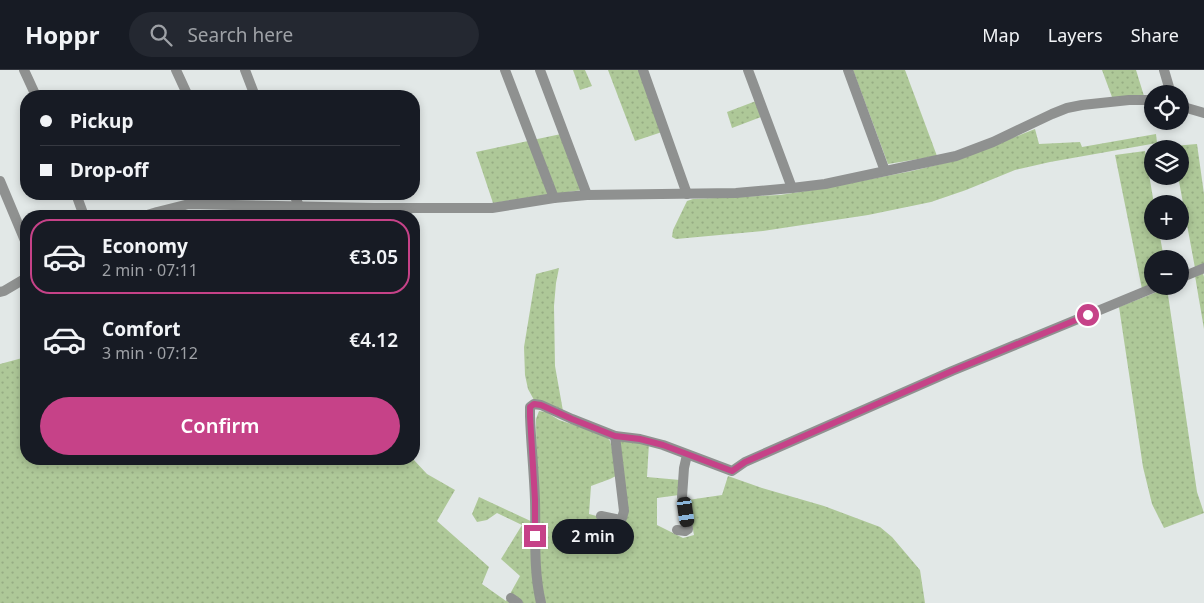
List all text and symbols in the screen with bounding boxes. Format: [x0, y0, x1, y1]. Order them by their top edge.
search box [129, 12, 479, 57]
text: Hoppr [25, 18, 99, 51]
icon: search [147, 21, 175, 49]
text: Search here [187, 22, 293, 48]
text: Map [982, 23, 1020, 47]
text: Layers [1048, 23, 1103, 47]
text: Share [1131, 23, 1179, 47]
map controls [1144, 85, 1189, 295]
button: locate [1144, 85, 1189, 130]
text: Pickup [70, 108, 133, 134]
button: layers [1144, 140, 1189, 185]
text: Drop-off [70, 157, 149, 183]
button: + [1144, 195, 1189, 240]
text: Economy [102, 233, 188, 259]
icon: car [42, 234, 87, 279]
text: €3.05 [349, 244, 398, 270]
button: − [1144, 250, 1189, 295]
text: 2 min · 07:11 [102, 259, 198, 281]
route start [1077, 304, 1099, 326]
text: Comfort [102, 316, 181, 342]
icon: car [42, 317, 87, 362]
text: €4.12 [349, 327, 398, 353]
text: 3 min · 07:12 [102, 342, 198, 364]
button: Confirm [40, 397, 400, 455]
car [676, 496, 695, 528]
callout: 2 min [552, 518, 635, 554]
route end [524, 525, 546, 547]
text: 2 min [571, 525, 615, 547]

